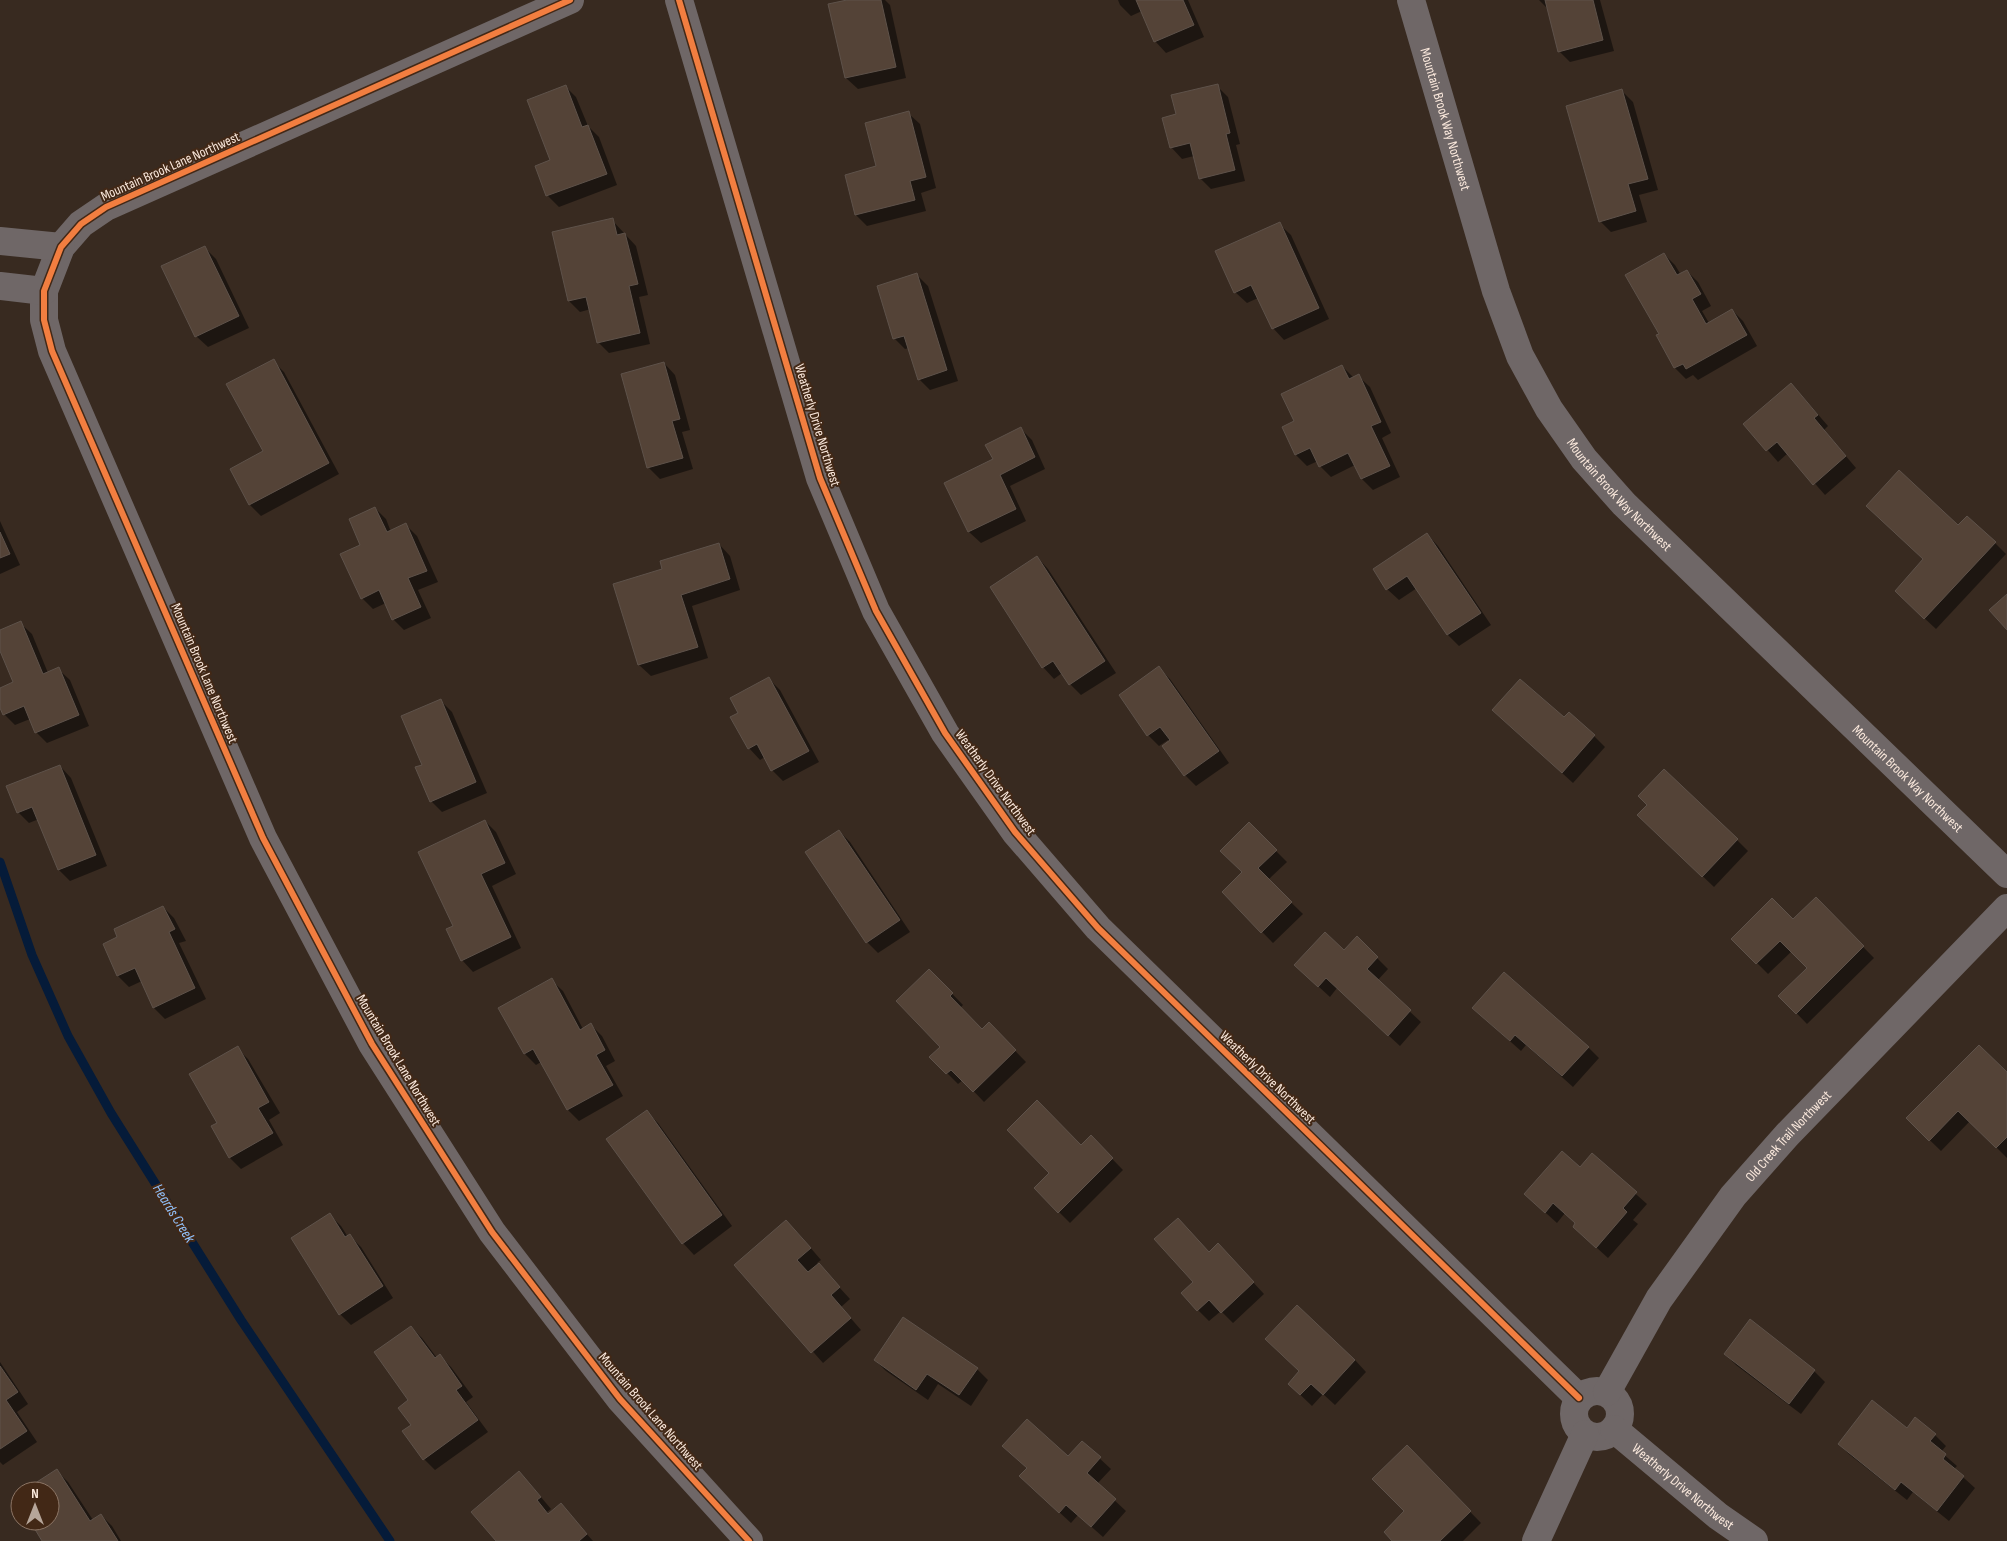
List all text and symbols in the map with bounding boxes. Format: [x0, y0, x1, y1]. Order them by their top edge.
street label: Mountain Brook Way Northwest [1416, 46, 1474, 192]
street label: Mountain Brook Lane Northwest [98, 128, 242, 205]
street label: Weatherly Drive Northwest [791, 362, 844, 488]
street label: Mountain Brook Way Northwest [1563, 435, 1675, 555]
street label: Mountain Brook Lane Northwest [167, 601, 242, 746]
street label: Mountain Brook Way Northwest [1849, 721, 1967, 836]
street label: Weatherly Drive Northwest [951, 726, 1040, 839]
street label: Mountain Brook Lane Northwest [353, 991, 445, 1129]
street label: Weatherly Drive Northwest [1216, 1027, 1319, 1128]
street label: Old Creek Trail Northwest [1742, 1087, 1835, 1185]
water label: Heards Creek [148, 1180, 199, 1246]
street label: Mountain Brook Lane Northwest [595, 1349, 706, 1474]
street label: Weatherly Drive Northwest [1629, 1440, 1737, 1534]
north arrow [10, 1481, 60, 1531]
text: N [31, 1485, 39, 1502]

